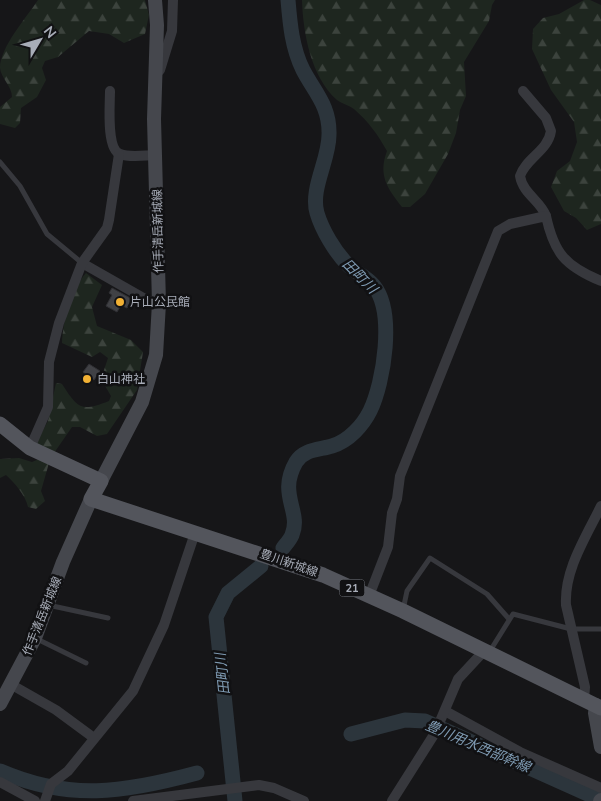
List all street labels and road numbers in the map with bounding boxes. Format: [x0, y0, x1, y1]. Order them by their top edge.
street label: 作手清岳新城線 [149, 189, 167, 273]
street label: 豊川新城線 [258, 546, 320, 580]
street label: 作手清岳新城線 [19, 574, 65, 658]
road number: 21 [340, 580, 364, 596]

